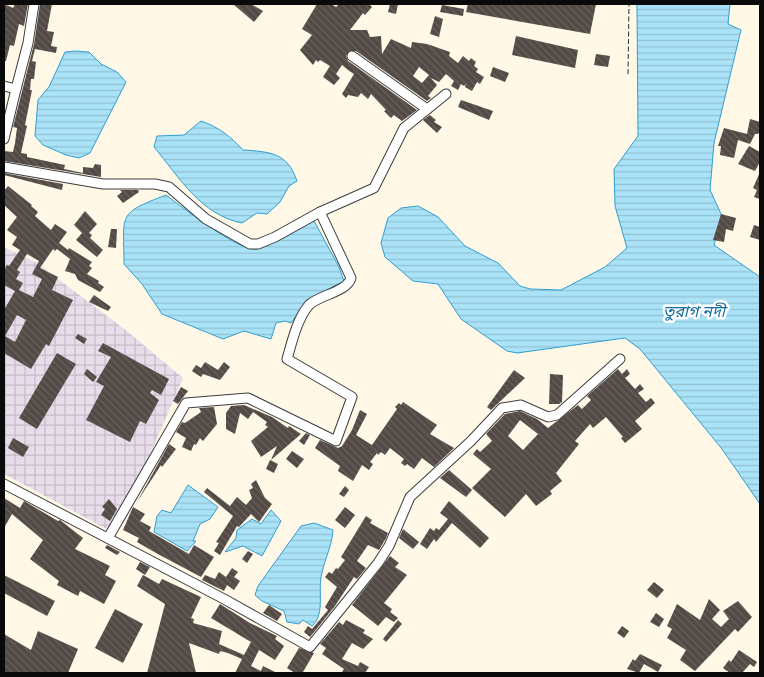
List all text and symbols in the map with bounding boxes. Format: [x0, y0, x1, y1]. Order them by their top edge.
water label: তুরাগ নদী [663, 302, 728, 321]

